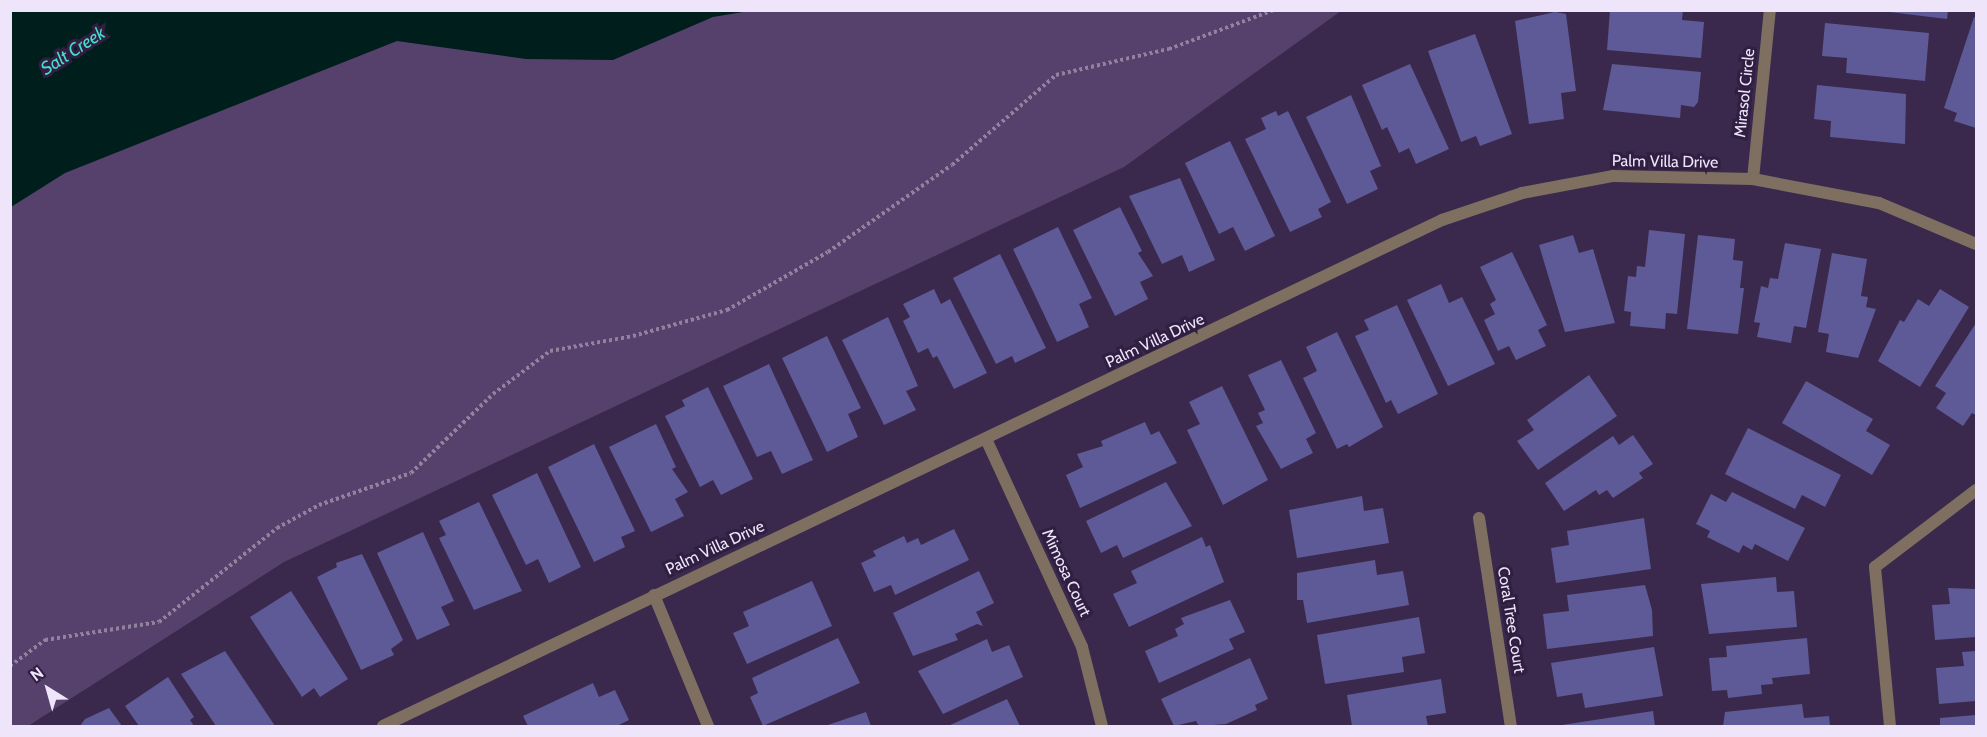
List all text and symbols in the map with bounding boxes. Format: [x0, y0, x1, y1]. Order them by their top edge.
water label: Salt Creek [37, 22, 109, 80]
street label: Mirasol Circle [1731, 48, 1759, 138]
street label: Palm Villa Drive [1612, 151, 1718, 173]
street label: Palm Villa Drive [1103, 310, 1207, 372]
street label: Palm Villa Drive [663, 517, 767, 579]
street label: Mimosa Court [1037, 526, 1095, 620]
street label: Coral Tree Court [1493, 565, 1529, 675]
north arrow [18, 659, 78, 719]
text: N [27, 663, 47, 685]

